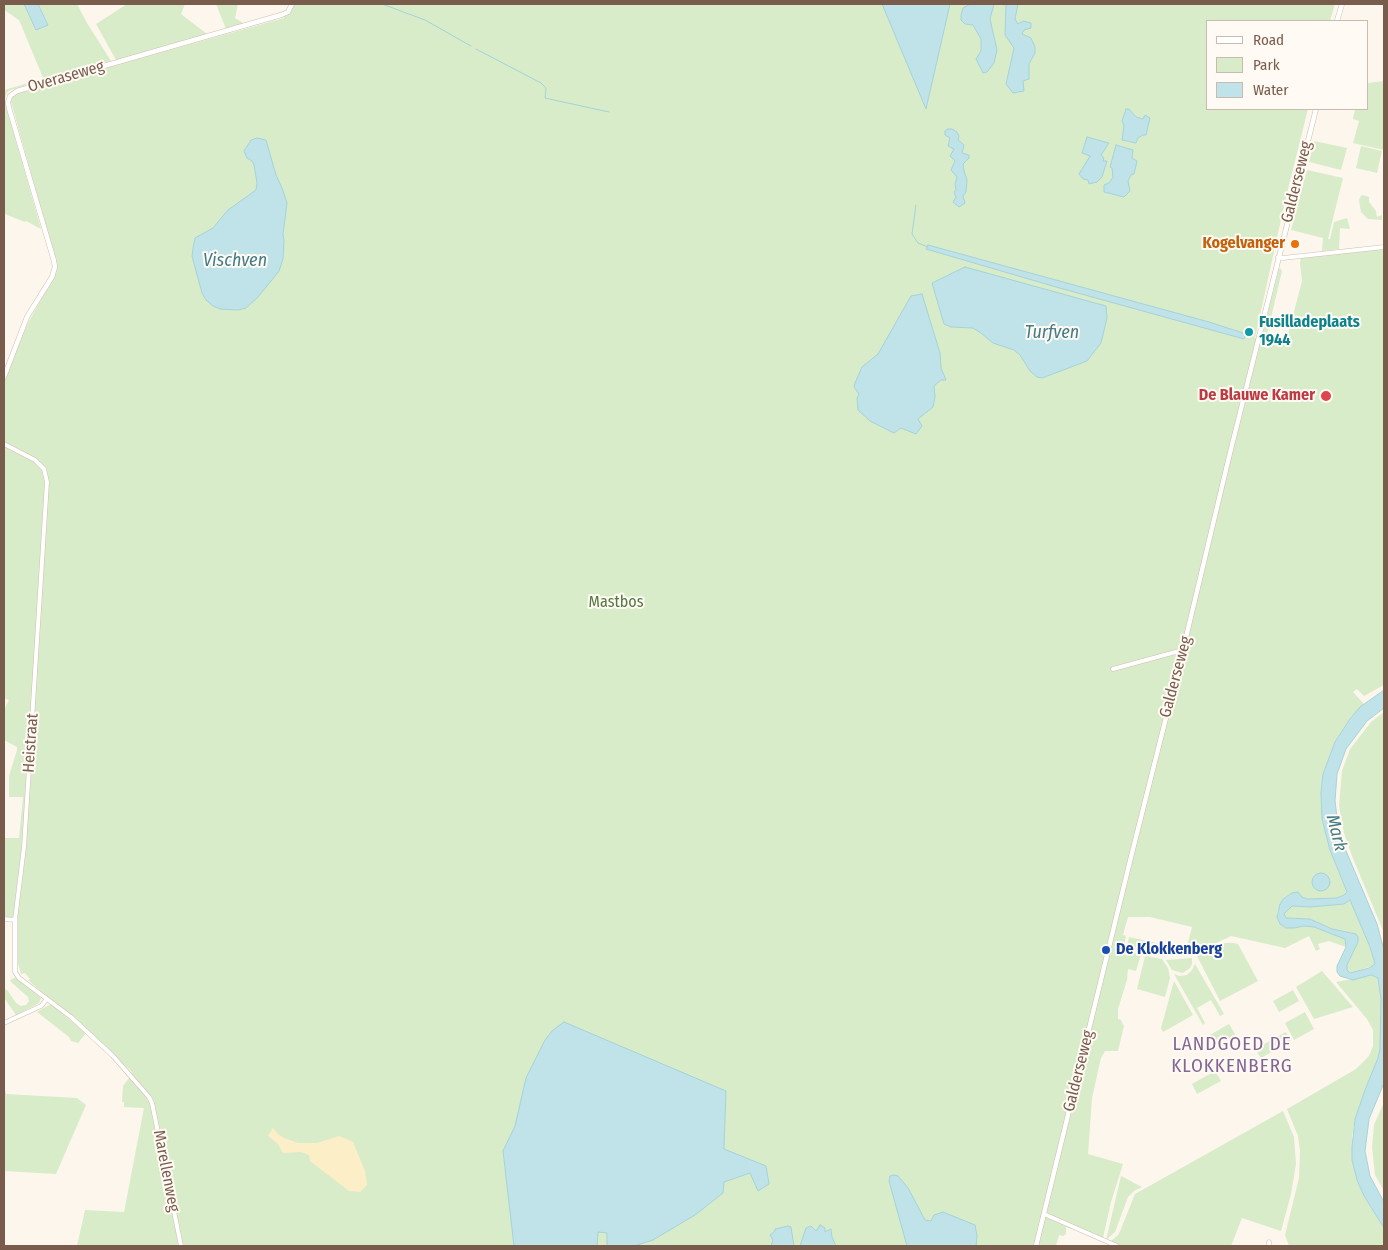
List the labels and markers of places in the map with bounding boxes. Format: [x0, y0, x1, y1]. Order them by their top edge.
place label: Kogelvanger [1202, 234, 1285, 254]
marker: Kogelvanger [1289, 238, 1301, 250]
place label: Fusilladeplaats 1944 [1259, 313, 1360, 351]
marker: Fusilladeplaats 1944 [1243, 326, 1255, 338]
place label: De Blauwe Kamer [1199, 386, 1315, 406]
marker: De Blauwe Kamer [1319, 389, 1333, 403]
place label: De Klokkenberg [1116, 940, 1222, 960]
marker: De Klokkenberg [1100, 944, 1112, 956]

